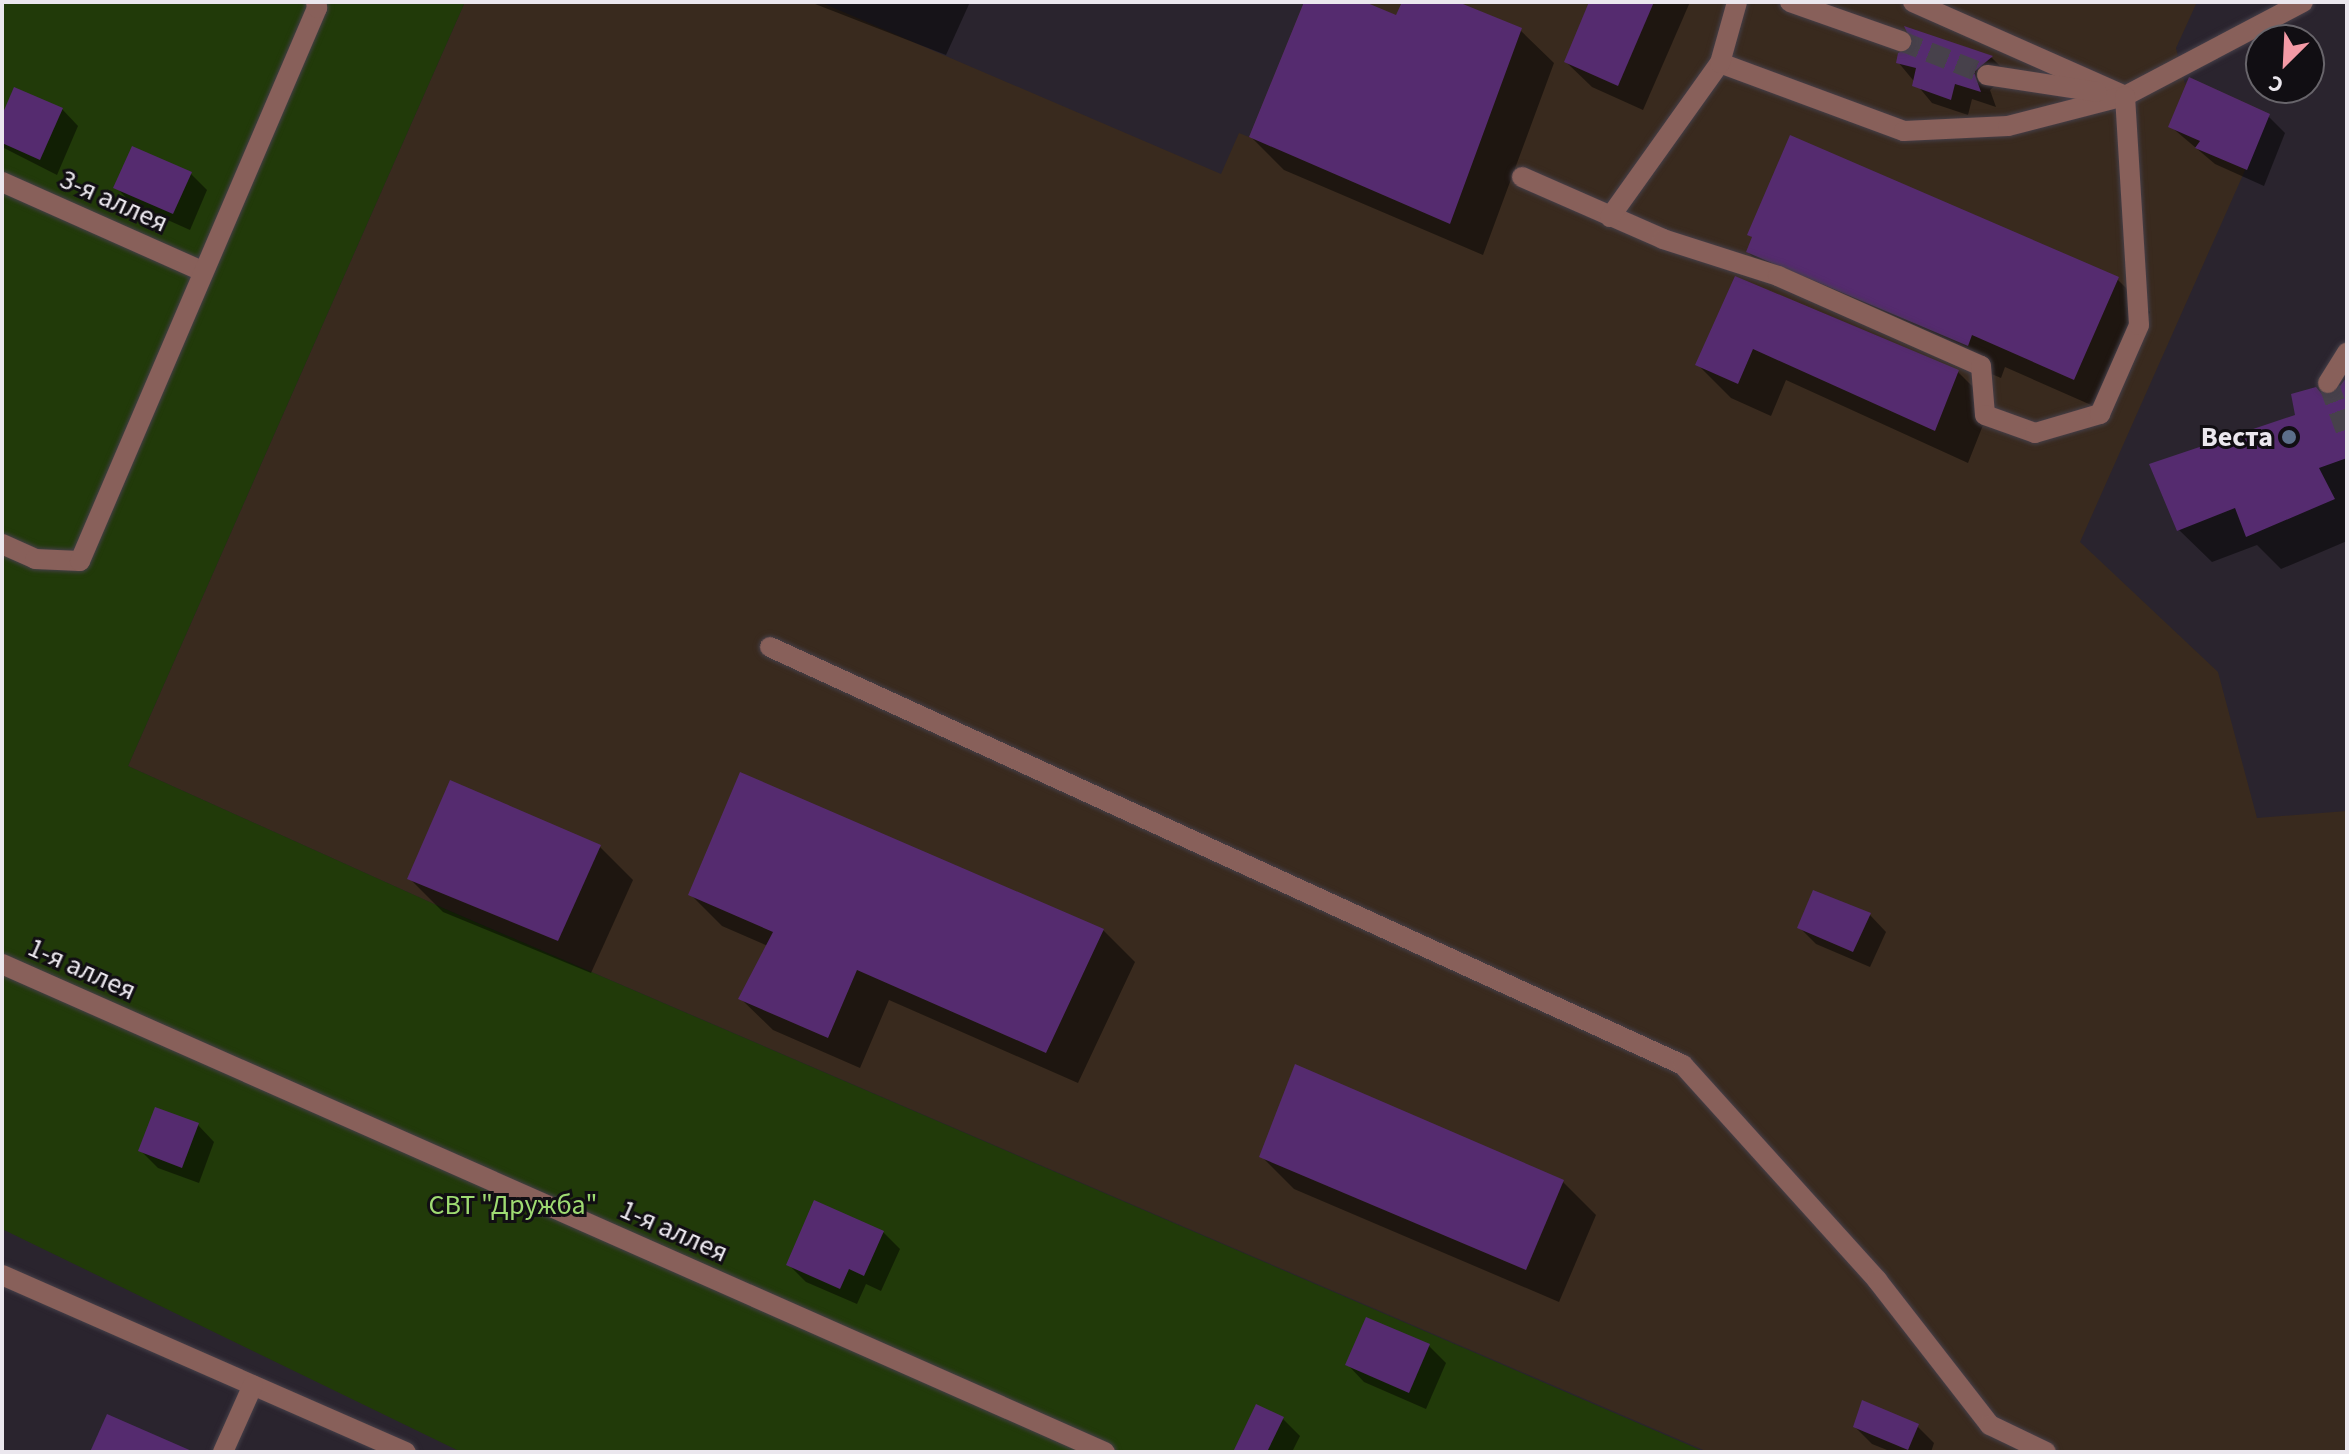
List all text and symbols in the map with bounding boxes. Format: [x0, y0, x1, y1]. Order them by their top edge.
north arrow [2245, 24, 2325, 104]
text: С [2264, 67, 2288, 101]
street label: 3-я аллея [55, 162, 173, 240]
place label: Веста [2201, 420, 2273, 454]
marker: Веста [2280, 428, 2298, 446]
street label: 1-я аллея [23, 930, 141, 1008]
park label: СВТ "Дружба" [429, 1188, 597, 1222]
street label: 1-я аллея [615, 1192, 733, 1270]

